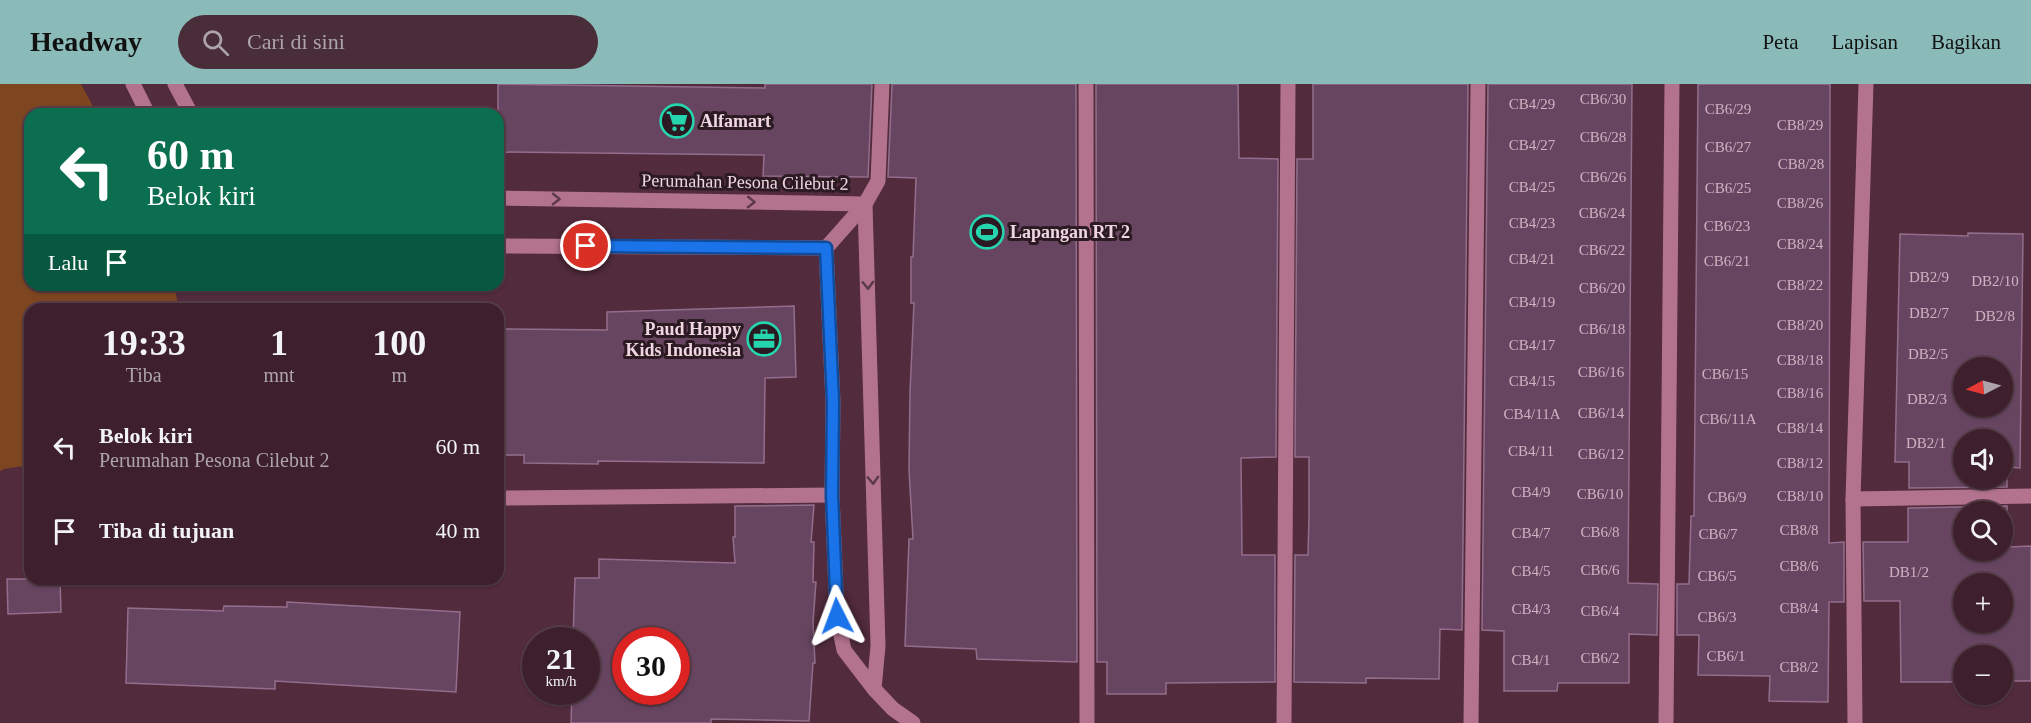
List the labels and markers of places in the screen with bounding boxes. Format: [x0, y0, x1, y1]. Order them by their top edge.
supermarket icon: Alfamart [659, 103, 695, 139]
place label: Alfamart [700, 111, 771, 131]
sports icon: Lapangan RT 2 [969, 214, 1005, 250]
pin [560, 220, 611, 271]
place label: Lapangan RT 2 [1010, 222, 1130, 242]
place label: Paud Happy Kids Indonesia [625, 319, 741, 360]
office icon: Paud Happy Kids Indonesia [746, 321, 782, 357]

